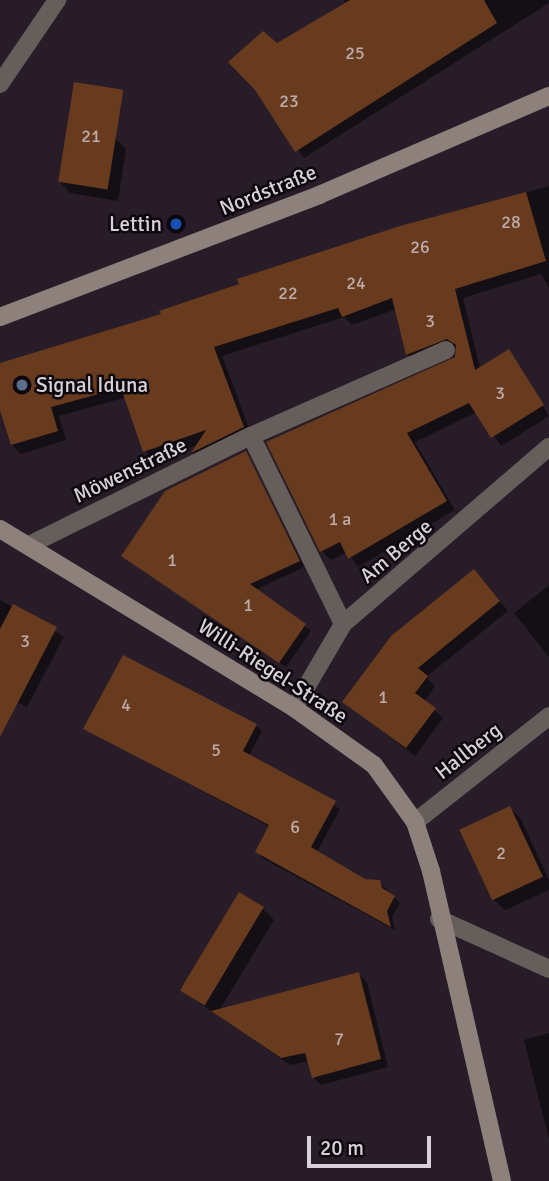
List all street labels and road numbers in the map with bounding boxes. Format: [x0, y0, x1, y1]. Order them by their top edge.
street label: Nordstraße [216, 159, 320, 221]
street label: Möwenstraße [69, 432, 191, 508]
street label: Am Berge [355, 514, 437, 588]
street label: Willi-Riegel-Straße [194, 613, 352, 729]
street label: Hallberg [430, 717, 506, 785]

